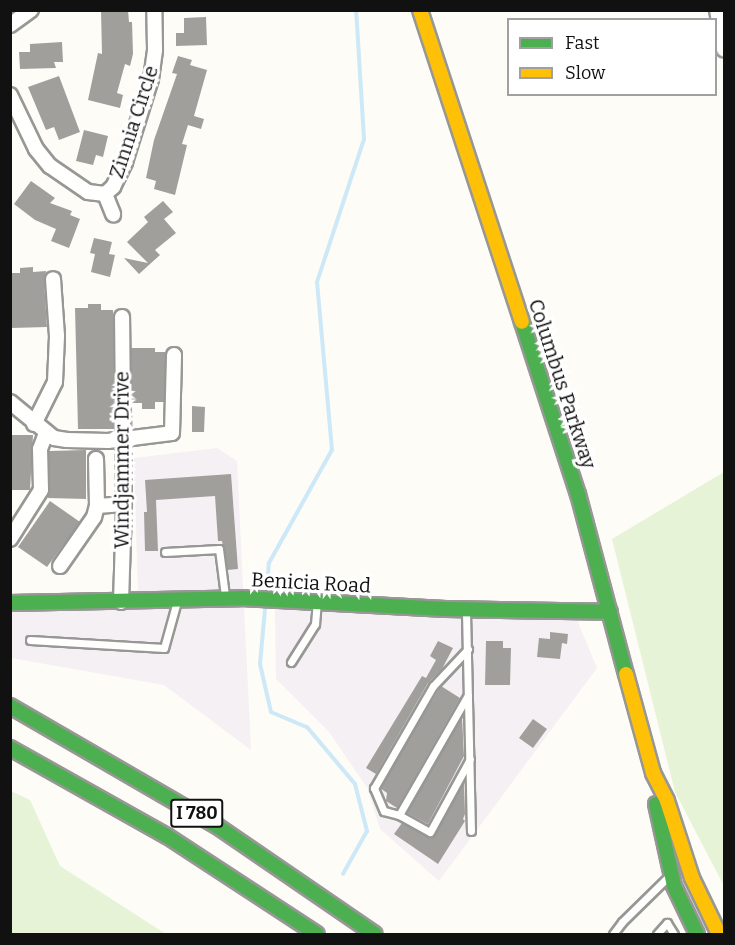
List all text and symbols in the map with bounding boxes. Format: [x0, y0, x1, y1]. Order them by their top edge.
legend [507, 18, 717, 96]
text: Fast [565, 32, 600, 54]
text: Slow [565, 62, 605, 84]
street label: Zinnia Circle [104, 63, 164, 181]
street label: Columbus Parkway [523, 296, 601, 472]
street label: Windjammer Drive [110, 371, 134, 549]
street label: Benicia Road [251, 568, 371, 598]
road number: I 780 [170, 798, 224, 828]

